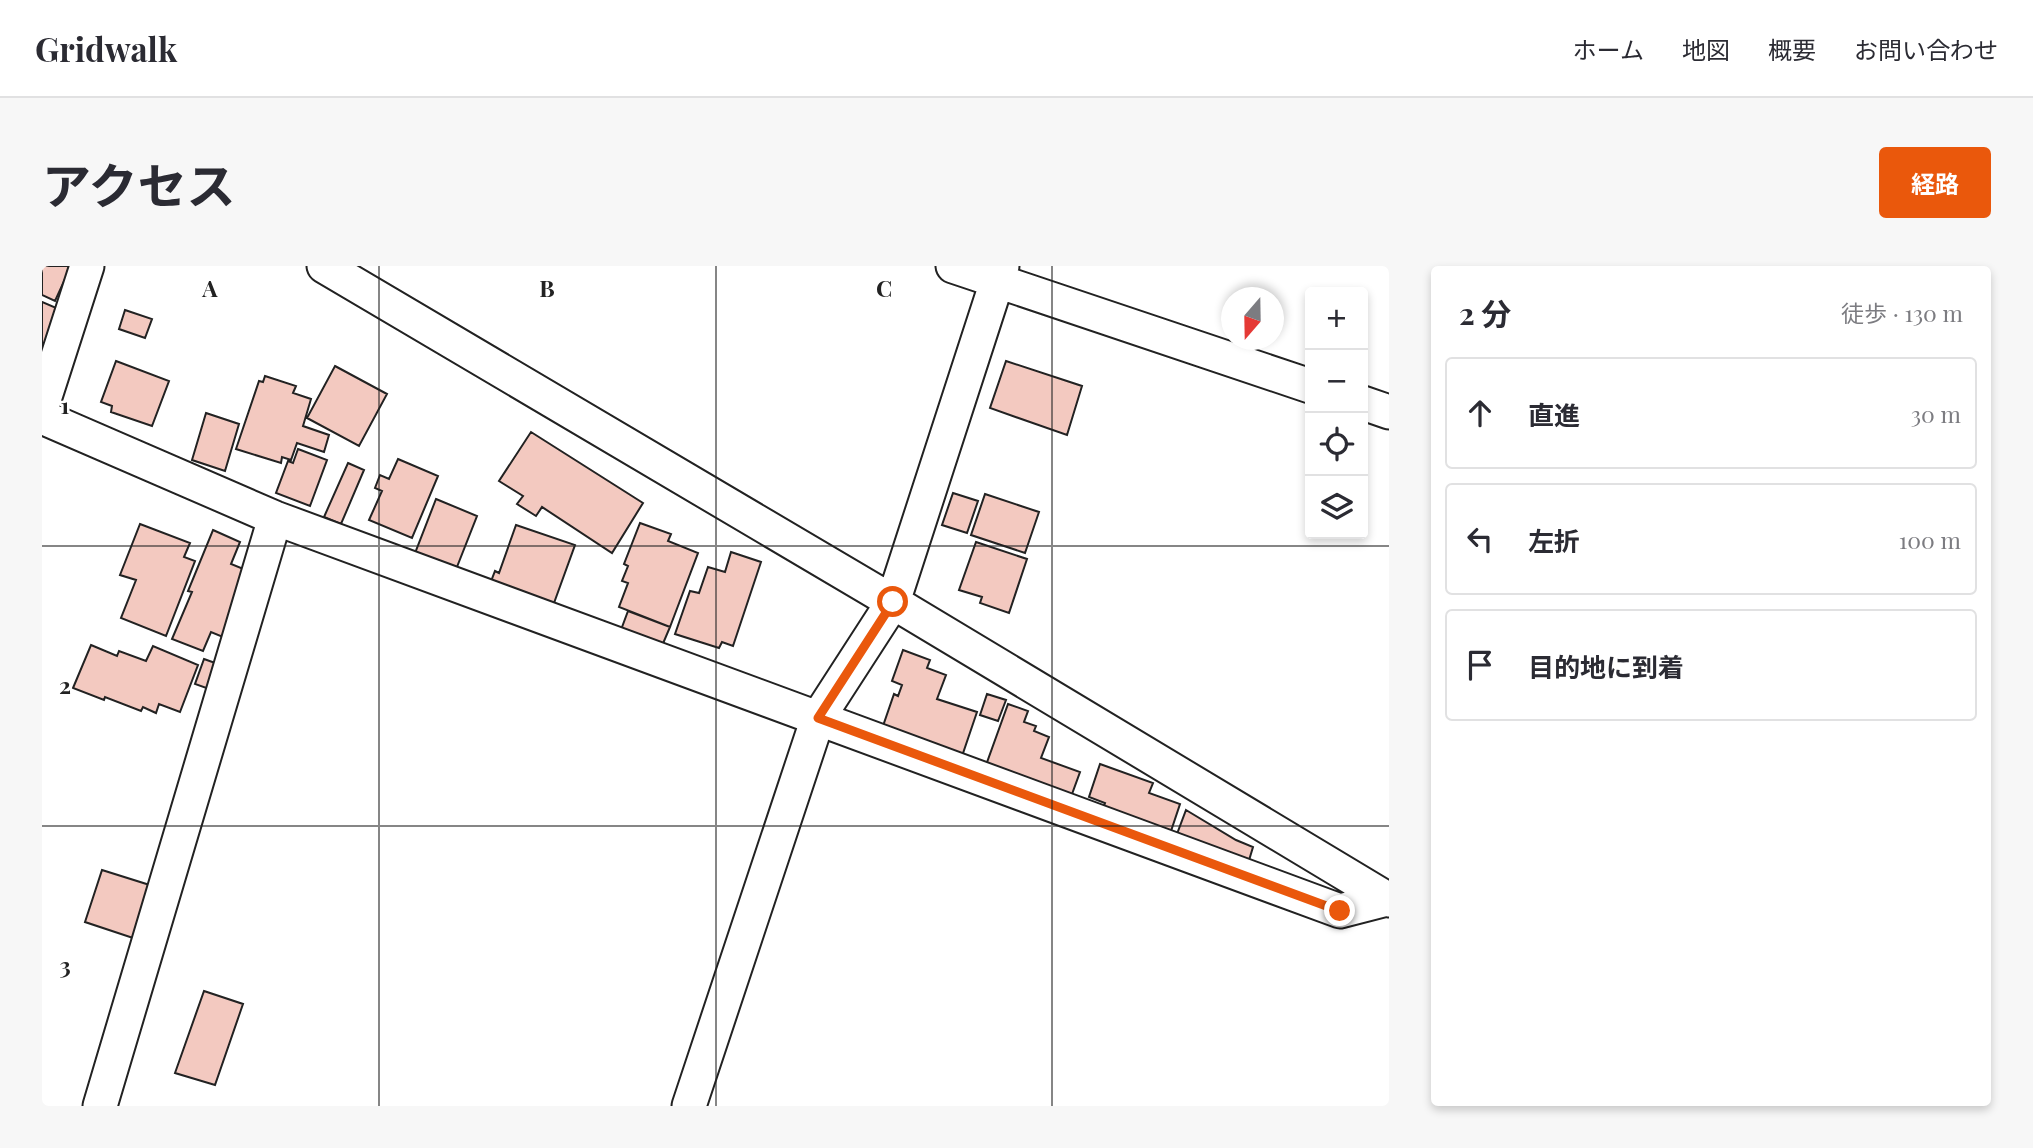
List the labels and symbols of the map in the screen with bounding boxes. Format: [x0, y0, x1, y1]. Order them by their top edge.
text: A [201, 272, 218, 303]
text: B [539, 272, 555, 303]
text: C [876, 272, 892, 303]
north arrow [1221, 287, 1284, 350]
text: 1 [61, 389, 70, 420]
route start [877, 586, 908, 617]
text: 2 [59, 669, 71, 700]
route end [1324, 895, 1355, 926]
text: 3 [59, 949, 71, 980]

